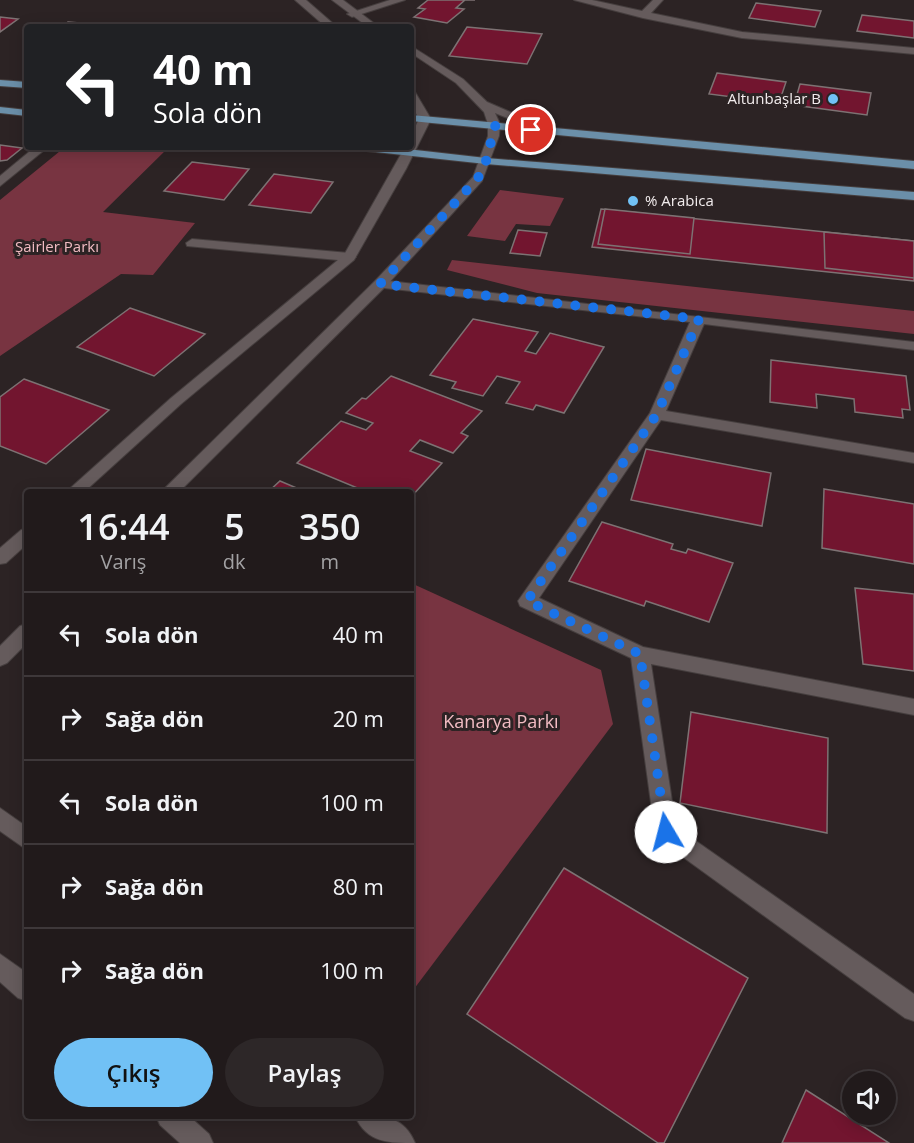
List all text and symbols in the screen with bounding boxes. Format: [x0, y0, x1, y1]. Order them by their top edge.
text: 40 m [153, 40, 253, 97]
icon: left [54, 48, 132, 126]
place label: Altunbaşlar B [727, 88, 821, 108]
marker: Altunbaşlar B [826, 92, 840, 106]
text: Sola dön [153, 94, 262, 131]
pin [505, 104, 556, 155]
icon: arrive [514, 113, 547, 146]
place label: % Arabica [645, 190, 714, 210]
marker: % Arabica [626, 194, 640, 208]
park label: Şairler Parkı [15, 236, 99, 256]
text: 16:44 [77, 502, 170, 551]
text: 5 [224, 502, 245, 551]
text: 350 [299, 502, 361, 551]
text: Varış [101, 548, 146, 575]
text: dk [223, 548, 246, 575]
text: m [321, 548, 339, 575]
icon: left [54, 618, 87, 651]
text: Sola dön [105, 619, 198, 649]
text: 40 m [333, 619, 384, 649]
icon: right [54, 702, 87, 735]
text: Sağa dön [105, 703, 204, 733]
text: 20 m [333, 703, 384, 733]
park label: Kanarya Parkı [443, 709, 559, 733]
icon: left [54, 786, 87, 819]
text: Sola dön [105, 787, 198, 817]
text: 100 m [320, 787, 384, 817]
position arrow [634, 800, 698, 864]
icon: right [54, 870, 87, 903]
text: Sağa dön [105, 871, 204, 901]
text: 80 m [333, 871, 384, 901]
icon: right [54, 954, 87, 987]
text: Sağa dön [105, 955, 204, 985]
text: 100 m [320, 955, 384, 985]
button: Çıkış [54, 1038, 213, 1107]
button: Paylaş [225, 1038, 384, 1107]
map controls [842, 1071, 896, 1125]
button: sound [842, 1071, 896, 1125]

